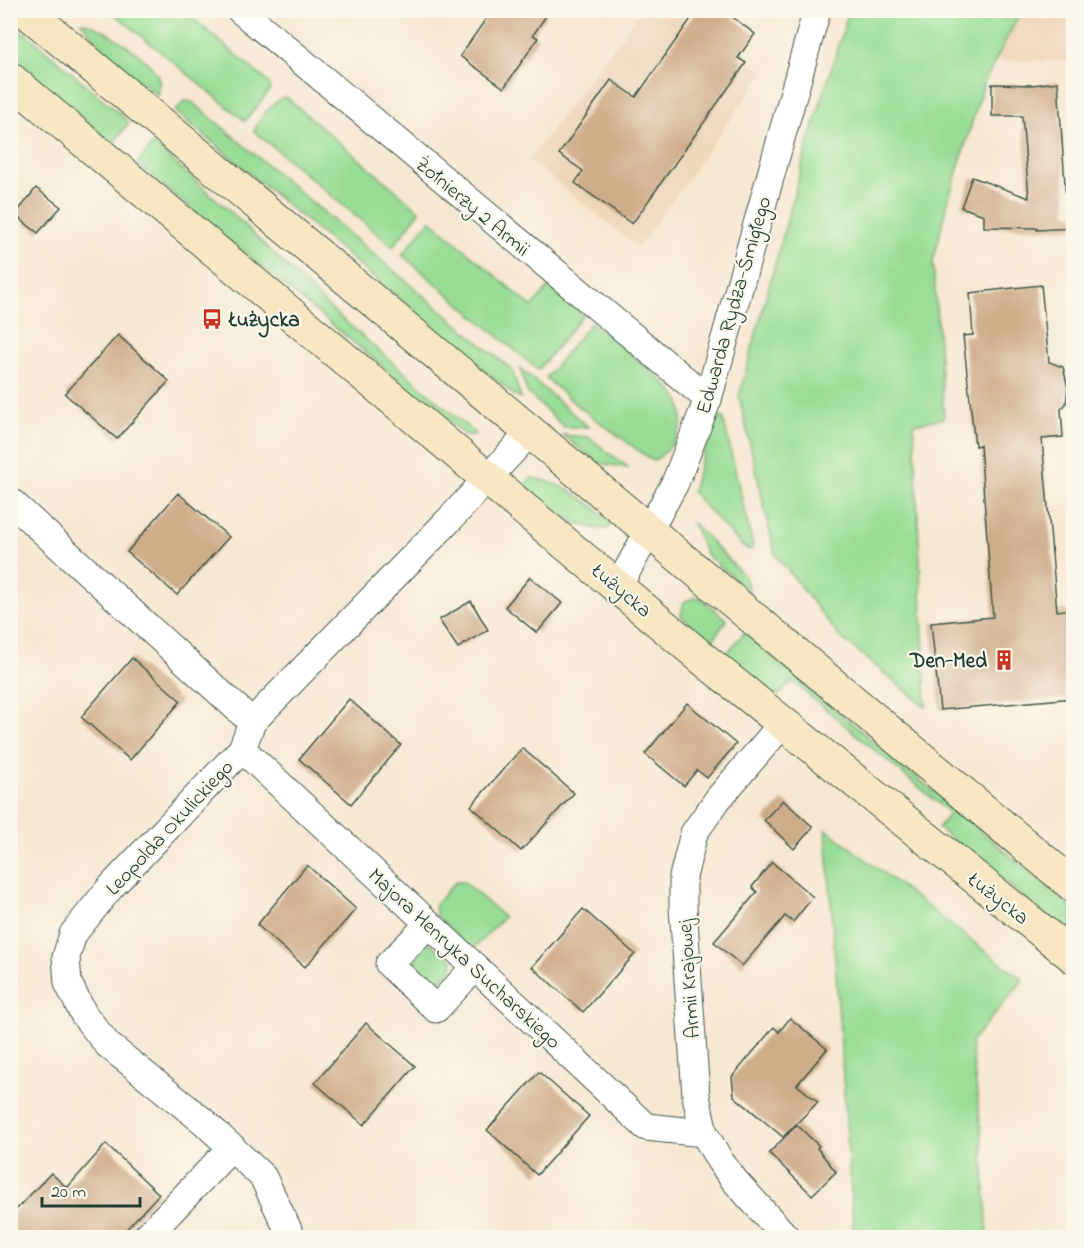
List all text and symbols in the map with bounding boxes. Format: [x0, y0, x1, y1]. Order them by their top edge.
street label: Żołnierzy 2 Armii [406, 150, 536, 266]
street label: Edwarda Rydza-Śmigłego [689, 193, 782, 418]
place label: Łużycka [228, 306, 300, 338]
bus stop icon: Łużycka [200, 307, 224, 331]
street label: Łużycka [582, 557, 657, 627]
place label: Den-Med [909, 647, 987, 677]
building icon: Den-Med [992, 648, 1016, 672]
street label: Leopolda Okulickiego [99, 754, 243, 904]
street label: Majora Henryka Sucharskiego [359, 862, 567, 1059]
street label: Łużycka [959, 865, 1035, 935]
street label: Armii Krajowej [671, 918, 709, 1039]
scale bar [42, 1170, 140, 1208]
text: 20 m [51, 1180, 86, 1206]

